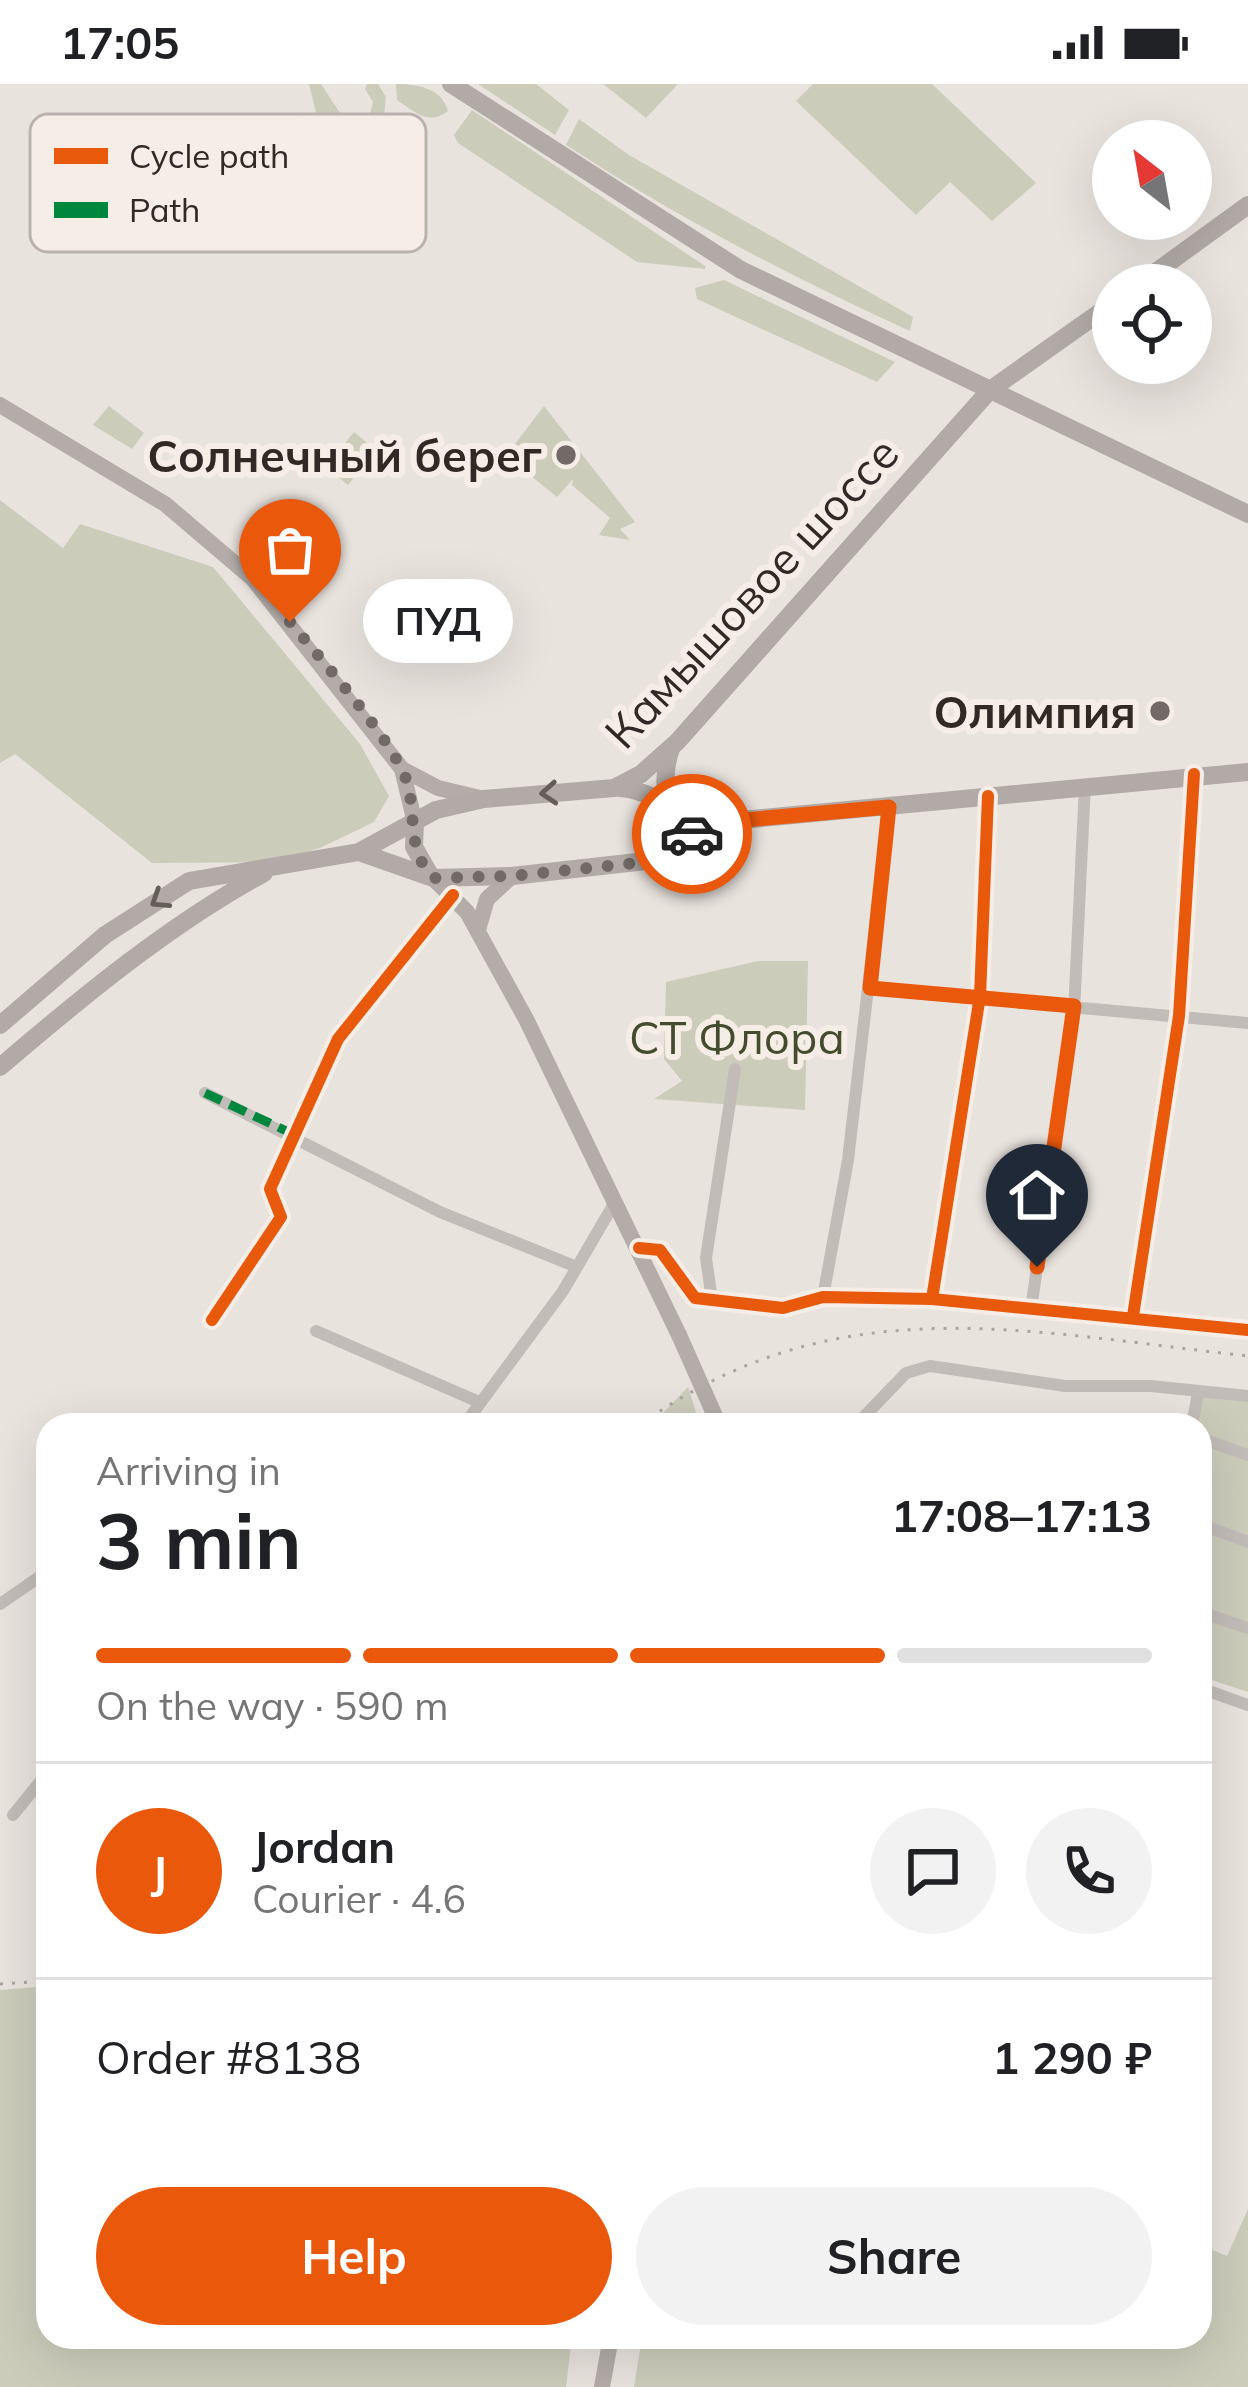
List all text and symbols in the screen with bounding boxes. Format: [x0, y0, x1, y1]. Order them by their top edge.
text: 17:05 [60, 14, 179, 70]
legend [30, 114, 426, 252]
north arrow [1092, 120, 1212, 240]
map controls [1092, 120, 1212, 384]
text: Cycle path [129, 135, 289, 176]
text: Path [129, 189, 200, 230]
button: locate [1092, 264, 1212, 384]
street label: Камышовое шоссе [592, 425, 910, 759]
place label: Солнечный берег [147, 427, 542, 483]
marker: Солнечный берег [553, 442, 579, 468]
pin [239, 499, 341, 622]
icon: bag [257, 517, 323, 583]
callout: ПУД [362, 580, 512, 664]
text: ПУД [395, 596, 481, 645]
place label: Олимпия [934, 683, 1136, 739]
marker: Олимпия [1147, 698, 1173, 724]
courier [632, 774, 752, 894]
one-way arrow [539, 780, 558, 806]
icon: car [659, 801, 725, 867]
one-way arrow [150, 886, 172, 908]
park label: СТ Флора [629, 1009, 845, 1065]
pin [986, 1144, 1088, 1267]
icon: home [1004, 1162, 1070, 1228]
text: Arriving in [96, 1446, 281, 1495]
text: 17:08–17:13 [891, 1487, 1152, 1543]
text: 3 min [96, 1491, 302, 1589]
text: On the way · 590 m [96, 1681, 448, 1730]
button: chat [870, 1808, 996, 1934]
button: phone [1026, 1808, 1152, 1934]
text: Jordan [252, 1818, 395, 1874]
text: J [151, 1843, 167, 1899]
text: Courier · 4.6 [252, 1874, 466, 1923]
text: Order #8138 [96, 2029, 361, 2085]
text: 1 290 ₽ [992, 2029, 1152, 2085]
button: Help [96, 2187, 612, 2325]
button: Share [636, 2187, 1152, 2325]

